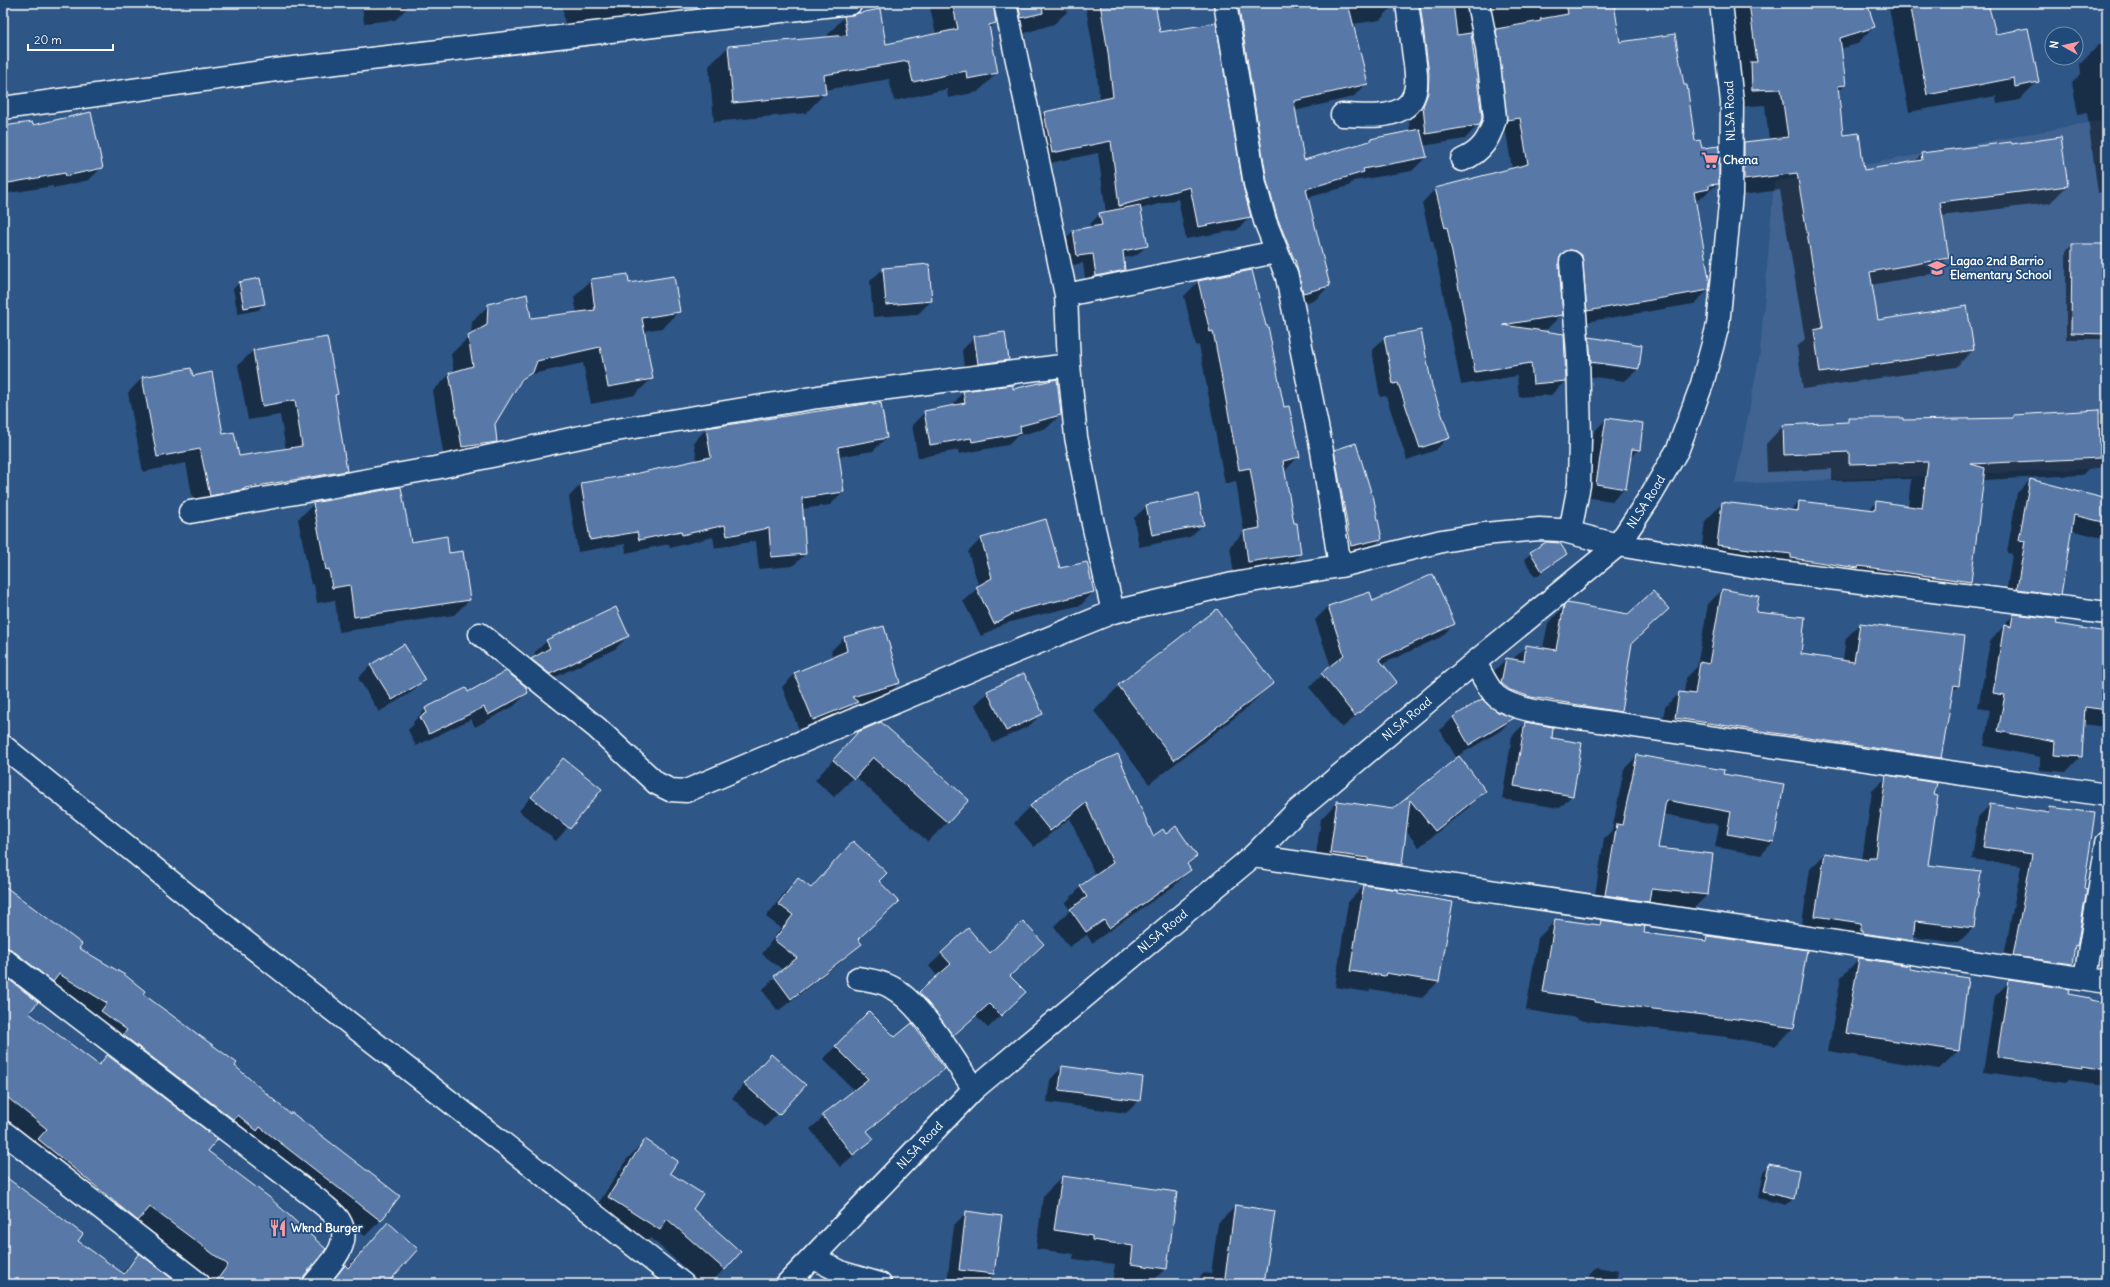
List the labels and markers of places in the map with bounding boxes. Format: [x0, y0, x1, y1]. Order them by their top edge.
supermarket icon: Chena [1700, 150, 1720, 170]
place label: Chena [1723, 152, 1758, 167]
place label: Lagao 2nd Barrio Elementary School [1950, 253, 2052, 283]
school or university icon: Lagao 2nd Barrio Elementary School [1927, 258, 1947, 278]
restaurant icon: Wknd Burger [268, 1218, 288, 1238]
place label: Wknd Burger [291, 1220, 363, 1236]

